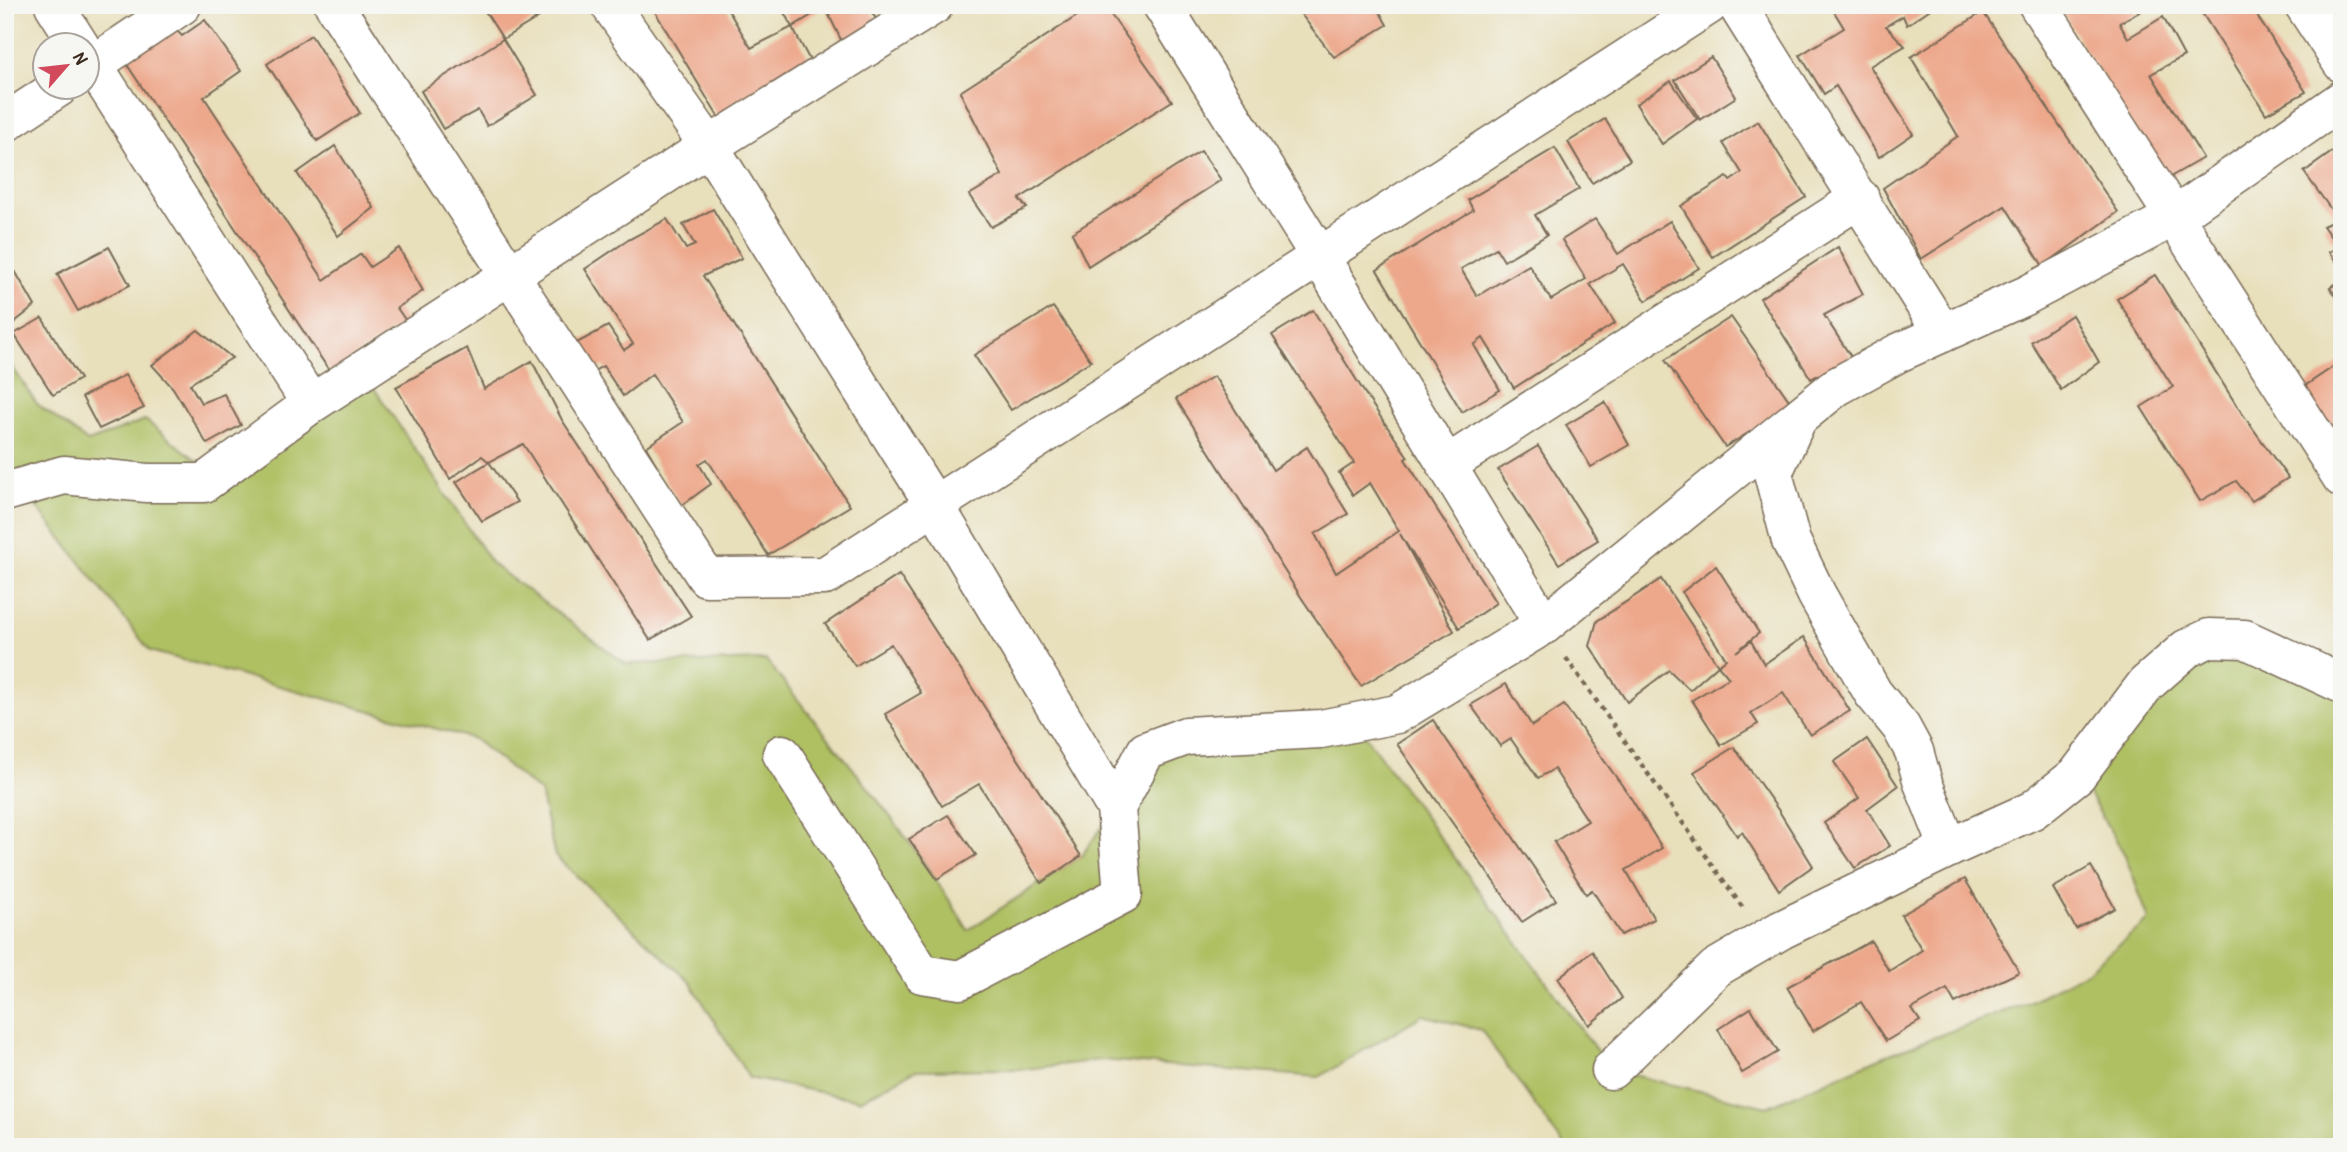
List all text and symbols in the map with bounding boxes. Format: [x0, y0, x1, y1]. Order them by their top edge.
north arrow [32, 32, 102, 102]
text: N [67, 47, 95, 69]

